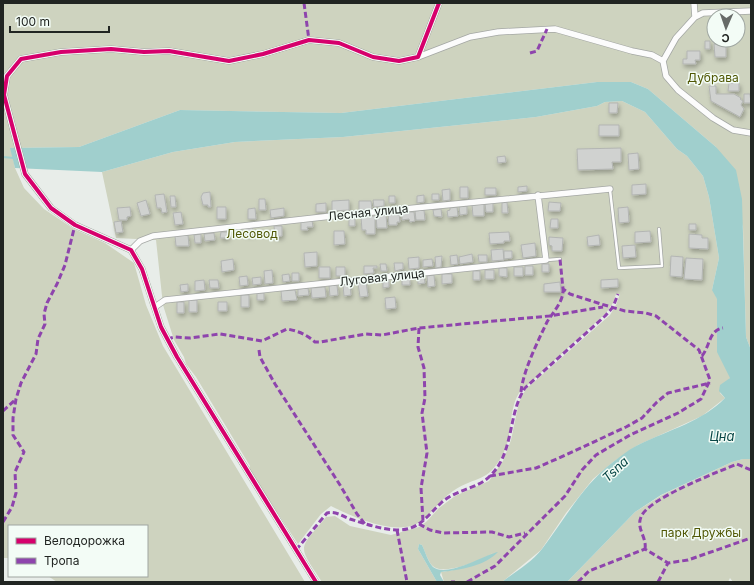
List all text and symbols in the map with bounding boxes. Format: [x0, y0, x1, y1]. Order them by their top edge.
scale bar [10, 8, 109, 34]
north arrow [706, 8, 746, 48]
text: 100 m [16, 14, 50, 29]
text: С [721, 31, 730, 45]
park label: Дубрава [687, 70, 739, 85]
street label: Лесная улица [327, 200, 409, 224]
park label: Лесовод [226, 226, 278, 241]
street label: Луговая улица [339, 265, 425, 289]
water label: Цна [709, 428, 735, 444]
water label: Tsna [599, 453, 631, 485]
legend [8, 525, 148, 577]
park label: парк Дружбы [661, 525, 741, 540]
text: Велодорожка [44, 533, 125, 548]
text: Тропа [44, 553, 79, 568]

